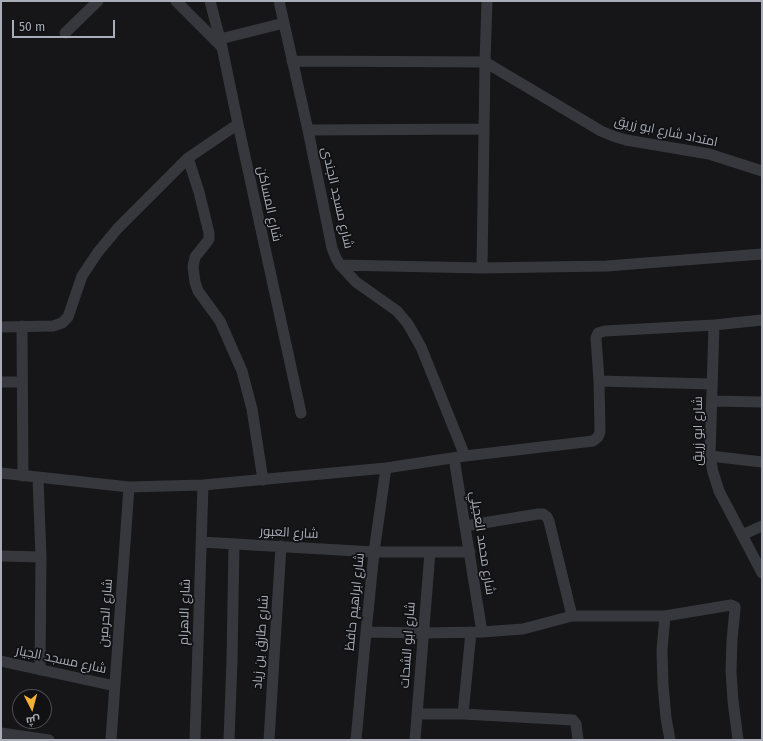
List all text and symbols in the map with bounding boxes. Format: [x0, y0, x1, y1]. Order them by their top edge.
scale bar [14, 12, 117, 38]
text: 50 m [19, 20, 45, 34]
street label: امتداد شارع ابو زريق [613, 113, 719, 151]
street label: شارع مسجد الجندى [318, 146, 356, 250]
street label: شارع المساكن [253, 165, 285, 243]
street label: شارع ابو زريق [690, 396, 706, 466]
street label: شارع محمد العجيلي [466, 490, 498, 596]
street label: شارع العبور [259, 524, 319, 542]
street label: شارع ابراهيم حافظ [342, 552, 368, 652]
street label: شارع الحرمين [96, 578, 116, 648]
street label: شارع الاهرام [176, 579, 194, 645]
street label: شارع طارق بن زياد [250, 594, 272, 690]
street label: شارع ابو الشحات [397, 601, 419, 689]
street label: شارع مسجد الجيار [14, 643, 108, 677]
north arrow [12, 689, 52, 729]
text: ش [25, 713, 41, 728]

